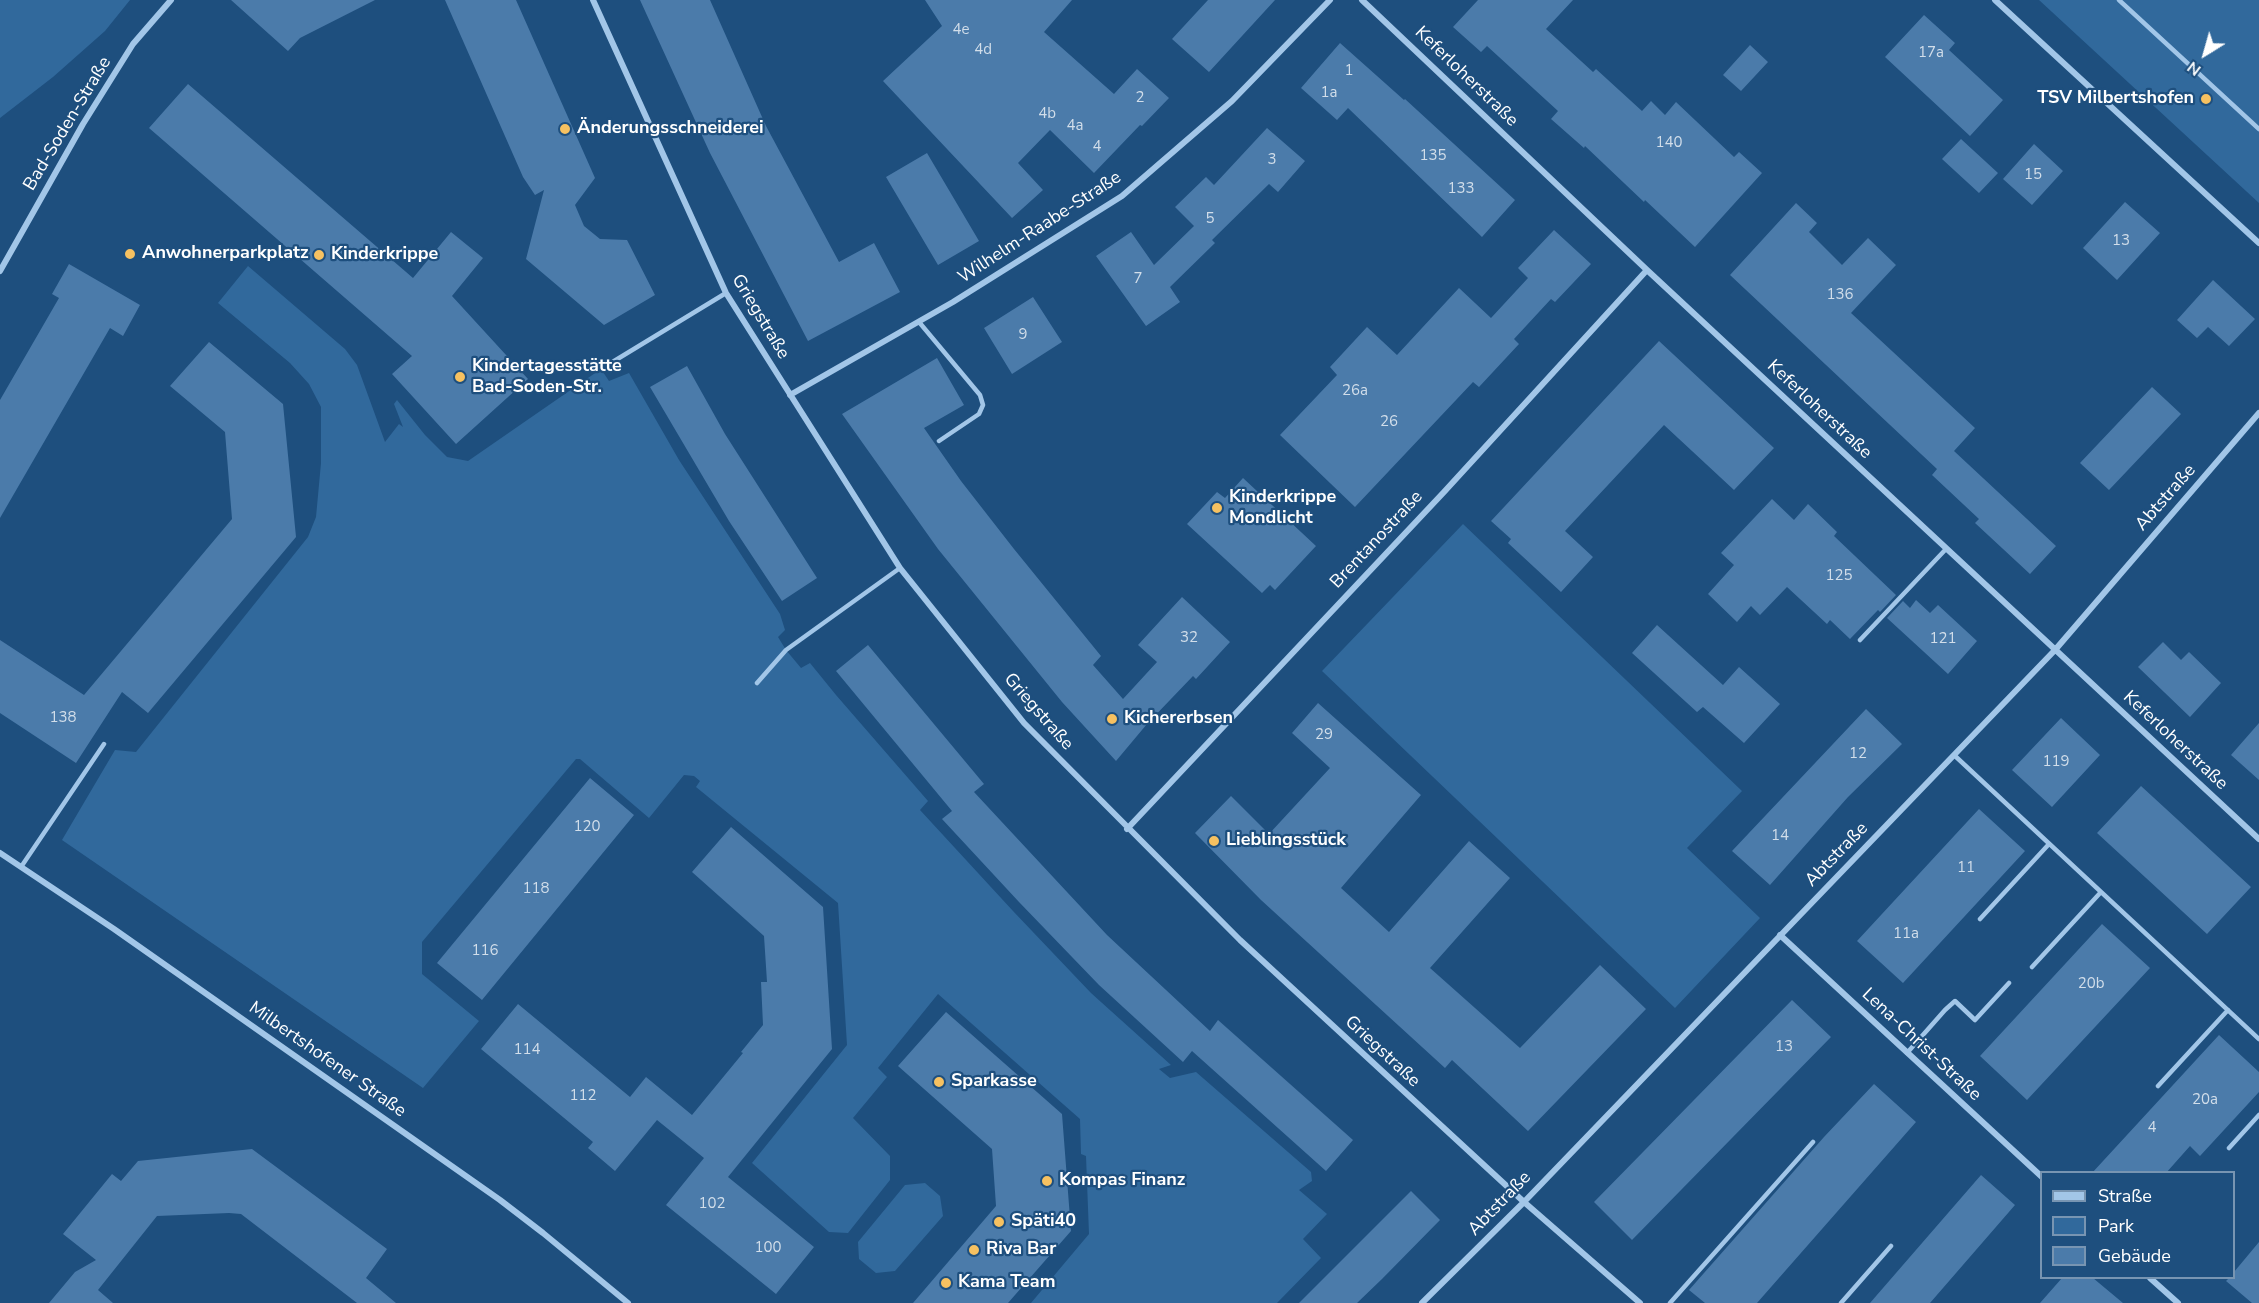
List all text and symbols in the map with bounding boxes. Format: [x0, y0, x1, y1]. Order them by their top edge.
house number: 4e [953, 21, 969, 39]
street label: Keferloherstraße [1410, 22, 1522, 132]
north arrow [2175, 24, 2235, 84]
house number: 4d [974, 41, 992, 59]
house number: 17a [1918, 44, 1944, 62]
street label: Bad-Soden-Straße [20, 53, 116, 195]
text: N [2183, 56, 2206, 81]
house number: 1 [1345, 62, 1353, 80]
house number: 1a [1321, 84, 1337, 102]
place label: TSV Milbertshofen [2037, 88, 2194, 110]
house number: 2 [1136, 89, 1144, 107]
marker: TSV Milbertshofen [2199, 92, 2213, 106]
house number: 4b [1038, 105, 1056, 123]
house number: 4a [1067, 117, 1083, 135]
place label: Änderungsschneiderei [577, 118, 764, 140]
marker: Änderungsschneiderei [558, 122, 572, 136]
house number: 140 [1656, 134, 1682, 152]
house number: 4 [1093, 138, 1101, 156]
house number: 135 [1420, 147, 1446, 165]
house number: 3 [1268, 151, 1276, 169]
house number: 15 [2024, 166, 2042, 184]
street label: Wilhelm-Raabe-Straße [954, 167, 1126, 289]
house number: 133 [1448, 180, 1474, 198]
house number: 5 [1206, 210, 1214, 228]
house number: 13 [2112, 232, 2130, 250]
place label: Anwohnerparkplatz [142, 243, 308, 265]
place label: Kinderkrippe [331, 244, 438, 266]
marker: Anwohnerparkplatz [123, 247, 137, 261]
marker: Kinderkrippe [312, 248, 326, 262]
house number: 7 [1134, 270, 1142, 288]
street label: Griegstraße [726, 271, 794, 363]
house number: 136 [1827, 286, 1853, 304]
house number: 9 [1019, 326, 1027, 344]
place label: Kindertagesstätte Bad-Soden-Str. [472, 356, 622, 398]
street label: Keferloherstraße [1762, 356, 1876, 464]
marker: Kindertagesstätte Bad-Soden-Str. [453, 370, 467, 384]
house number: 26a [1342, 382, 1368, 400]
house number: 26 [1380, 413, 1398, 431]
street label: Abtstraße [2131, 460, 2201, 536]
place label: Kinderkrippe Mondlicht [1229, 487, 1336, 530]
street label: Brentanostraße [1326, 487, 1428, 593]
marker: Kinderkrippe Mondlicht [1210, 501, 1224, 515]
house number: 125 [1826, 567, 1852, 585]
house number: 32 [1180, 629, 1198, 647]
house number: 121 [1930, 630, 1956, 648]
street label: Griegstraße [999, 669, 1077, 755]
street label: Keferloherstraße [2118, 687, 2232, 795]
place label: Kichererbsen [1124, 708, 1233, 730]
house number: 138 [50, 709, 76, 727]
marker: Kichererbsen [1105, 712, 1119, 726]
house number: 29 [1315, 726, 1333, 744]
house number: 12 [1849, 745, 1867, 763]
house number: 119 [2043, 753, 2069, 771]
house number: 120 [574, 818, 600, 836]
street label: Abtstraße [1801, 818, 1873, 892]
house number: 14 [1771, 827, 1789, 845]
place label: Lieblingsstück [1226, 830, 1346, 852]
marker: Lieblingsstück [1207, 834, 1221, 848]
house number: 11 [1957, 859, 1975, 877]
house number: 118 [523, 880, 549, 898]
house number: 11a [1893, 925, 1919, 943]
house number: 116 [472, 942, 498, 960]
house number: 20b [2078, 975, 2104, 993]
street label: Lena-Christ-Straße [1857, 984, 1985, 1106]
street label: Milbertshofener Straße [244, 998, 410, 1122]
street label: Griegstraße [1340, 1012, 1424, 1092]
house number: 13 [1775, 1038, 1793, 1056]
house number: 114 [514, 1041, 540, 1059]
place label: Sparkasse [951, 1071, 1037, 1093]
marker: Sparkasse [932, 1075, 946, 1089]
house number: 112 [570, 1087, 596, 1105]
house number: 20a [2192, 1091, 2218, 1109]
house number: 4 [2148, 1119, 2156, 1137]
street label: Abtstraße [1464, 1167, 1536, 1241]
place label: Kompas Finanz [1059, 1170, 1185, 1192]
legend [2040, 1171, 2235, 1279]
marker: Kompas Finanz [1040, 1174, 1054, 1188]
text: Straße [2098, 1184, 2152, 1208]
house number: 102 [699, 1195, 725, 1213]
place label: Späti40 [1011, 1211, 1076, 1233]
text: Park [2098, 1214, 2134, 1238]
marker: Späti40 [992, 1215, 1006, 1229]
house number: 100 [755, 1239, 781, 1257]
place label: Riva Bar [986, 1239, 1056, 1261]
marker: Riva Bar [967, 1243, 981, 1257]
text: Gebäude [2098, 1244, 2171, 1268]
place label: Kama Team [958, 1272, 1055, 1294]
marker: Kama Team [939, 1276, 953, 1290]

